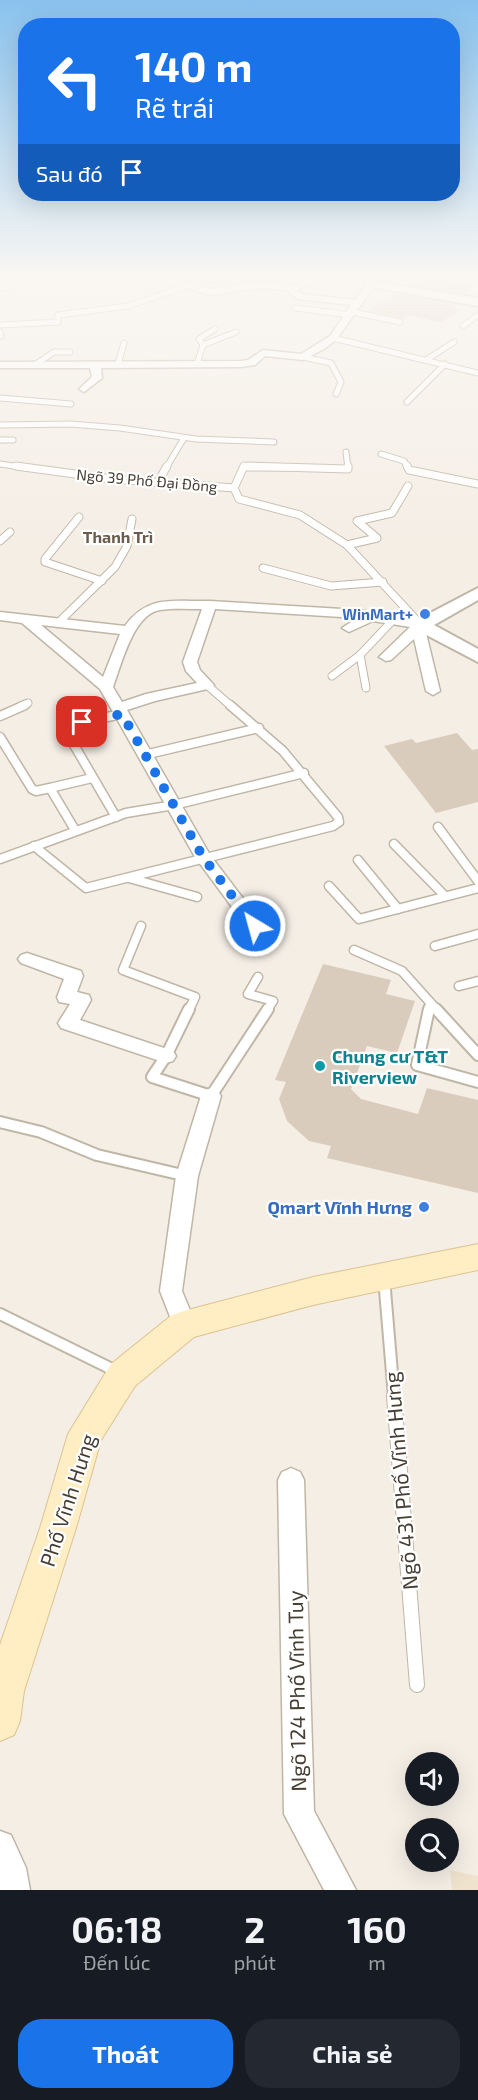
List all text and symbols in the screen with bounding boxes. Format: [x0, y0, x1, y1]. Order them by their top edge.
text: 140 m [135, 40, 252, 90]
icon: left [36, 42, 114, 120]
text: Rẽ trái [135, 91, 214, 123]
icon: arrive [115, 156, 148, 189]
text: Sau đó [36, 160, 103, 186]
street label: Ngõ 39 Phố Đại Đồng [76, 465, 219, 495]
district label: Thanh Trì [83, 527, 153, 546]
place label: WinMart+ [342, 605, 413, 623]
marker: WinMart+ [418, 607, 432, 621]
pin [56, 696, 107, 747]
icon: arrive [65, 705, 98, 738]
position arrow [223, 894, 287, 958]
place label: Chung cư T&T Riverview [332, 1045, 448, 1088]
marker: Chung cư T&T Riverview [313, 1059, 327, 1073]
place label: Qmart Vĩnh Hưng [267, 1196, 413, 1218]
marker: Qmart Vĩnh Hưng [417, 1200, 431, 1214]
street label: Ngõ 431 Phố Vĩnh Hưng [378, 1371, 422, 1591]
street label: Phố Vĩnh Hưng [34, 1430, 100, 1570]
street label: Ngõ 124 Phố Vĩnh Tuy [282, 1590, 310, 1792]
map controls [405, 1752, 459, 1872]
button: sound [405, 1752, 459, 1806]
button: search [405, 1818, 459, 1872]
text: 06:18 [71, 1907, 162, 1950]
text: 2 [244, 1907, 265, 1950]
text: 160 [347, 1907, 407, 1950]
text: Đến lúc [83, 1950, 151, 1974]
text: phút [234, 1950, 276, 1974]
text: m [368, 1950, 386, 1974]
button: Thoát [18, 2019, 233, 2088]
button: Chia sẻ [245, 2019, 460, 2088]

